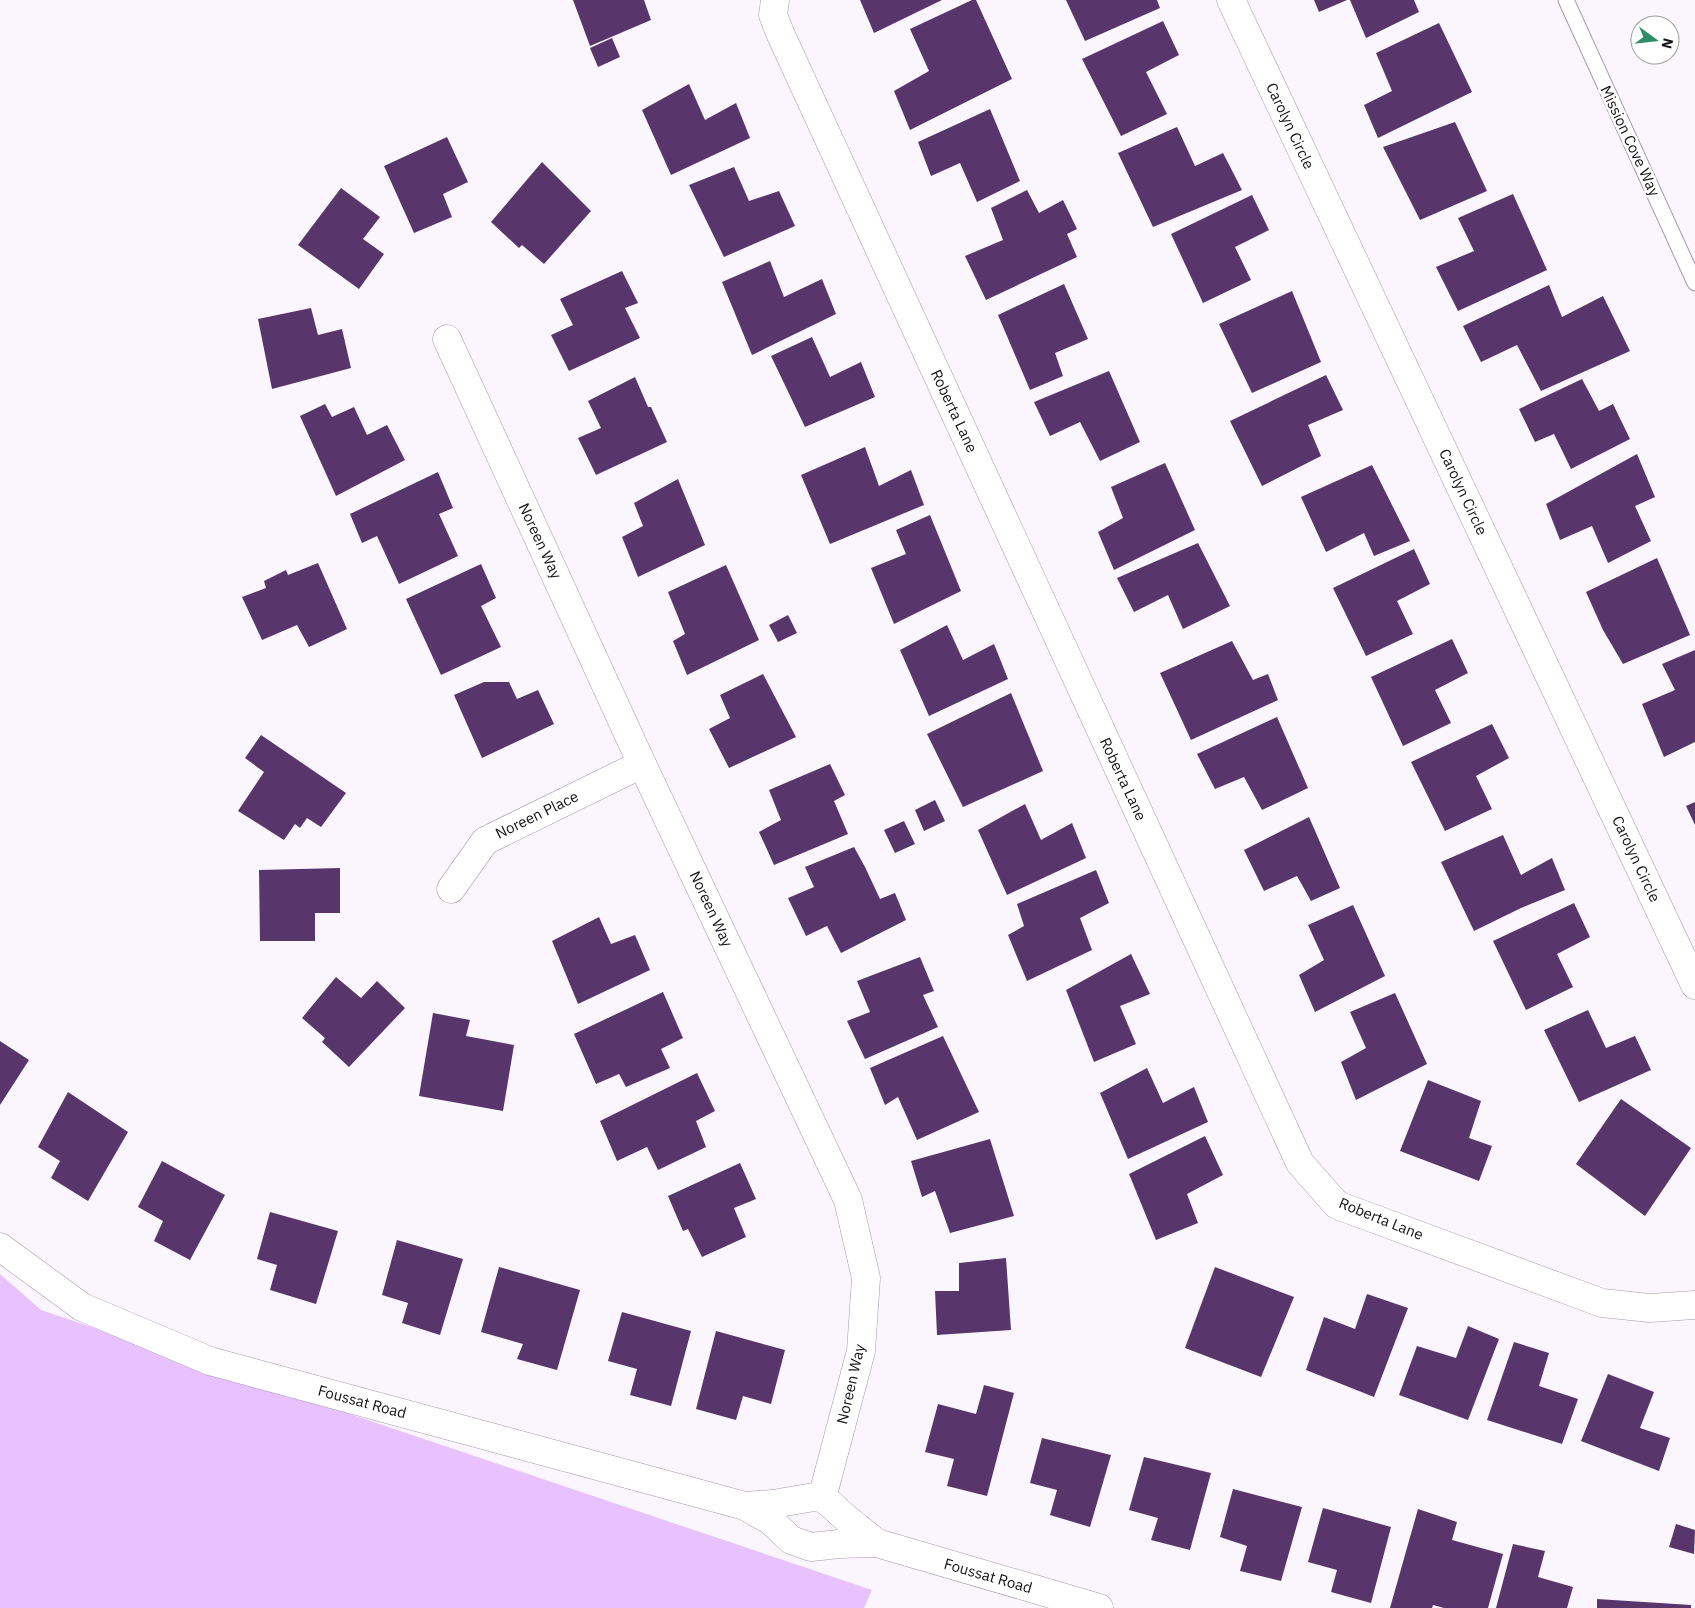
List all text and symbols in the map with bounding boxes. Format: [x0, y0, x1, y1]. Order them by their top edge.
north arrow [1630, 15, 1680, 65]
text: N [1658, 36, 1678, 51]
street label: Carolyn Circle [1262, 80, 1319, 172]
street label: Mission Cove Way [1596, 82, 1665, 200]
street label: Roberta Lane [927, 366, 982, 455]
street label: Carolyn Circle [1435, 446, 1492, 538]
street label: Noreen Way [515, 500, 567, 582]
street label: Roberta Lane [1096, 734, 1151, 823]
street label: Noreen Place [492, 786, 581, 843]
street label: Carolyn Circle [1608, 813, 1665, 905]
street label: Noreen Way [686, 868, 738, 950]
street label: Roberta Lane [1336, 1193, 1426, 1244]
street label: Noreen Way [832, 1341, 869, 1426]
street label: Foussat Road [316, 1381, 408, 1422]
street label: Foussat Road [942, 1554, 1034, 1597]

